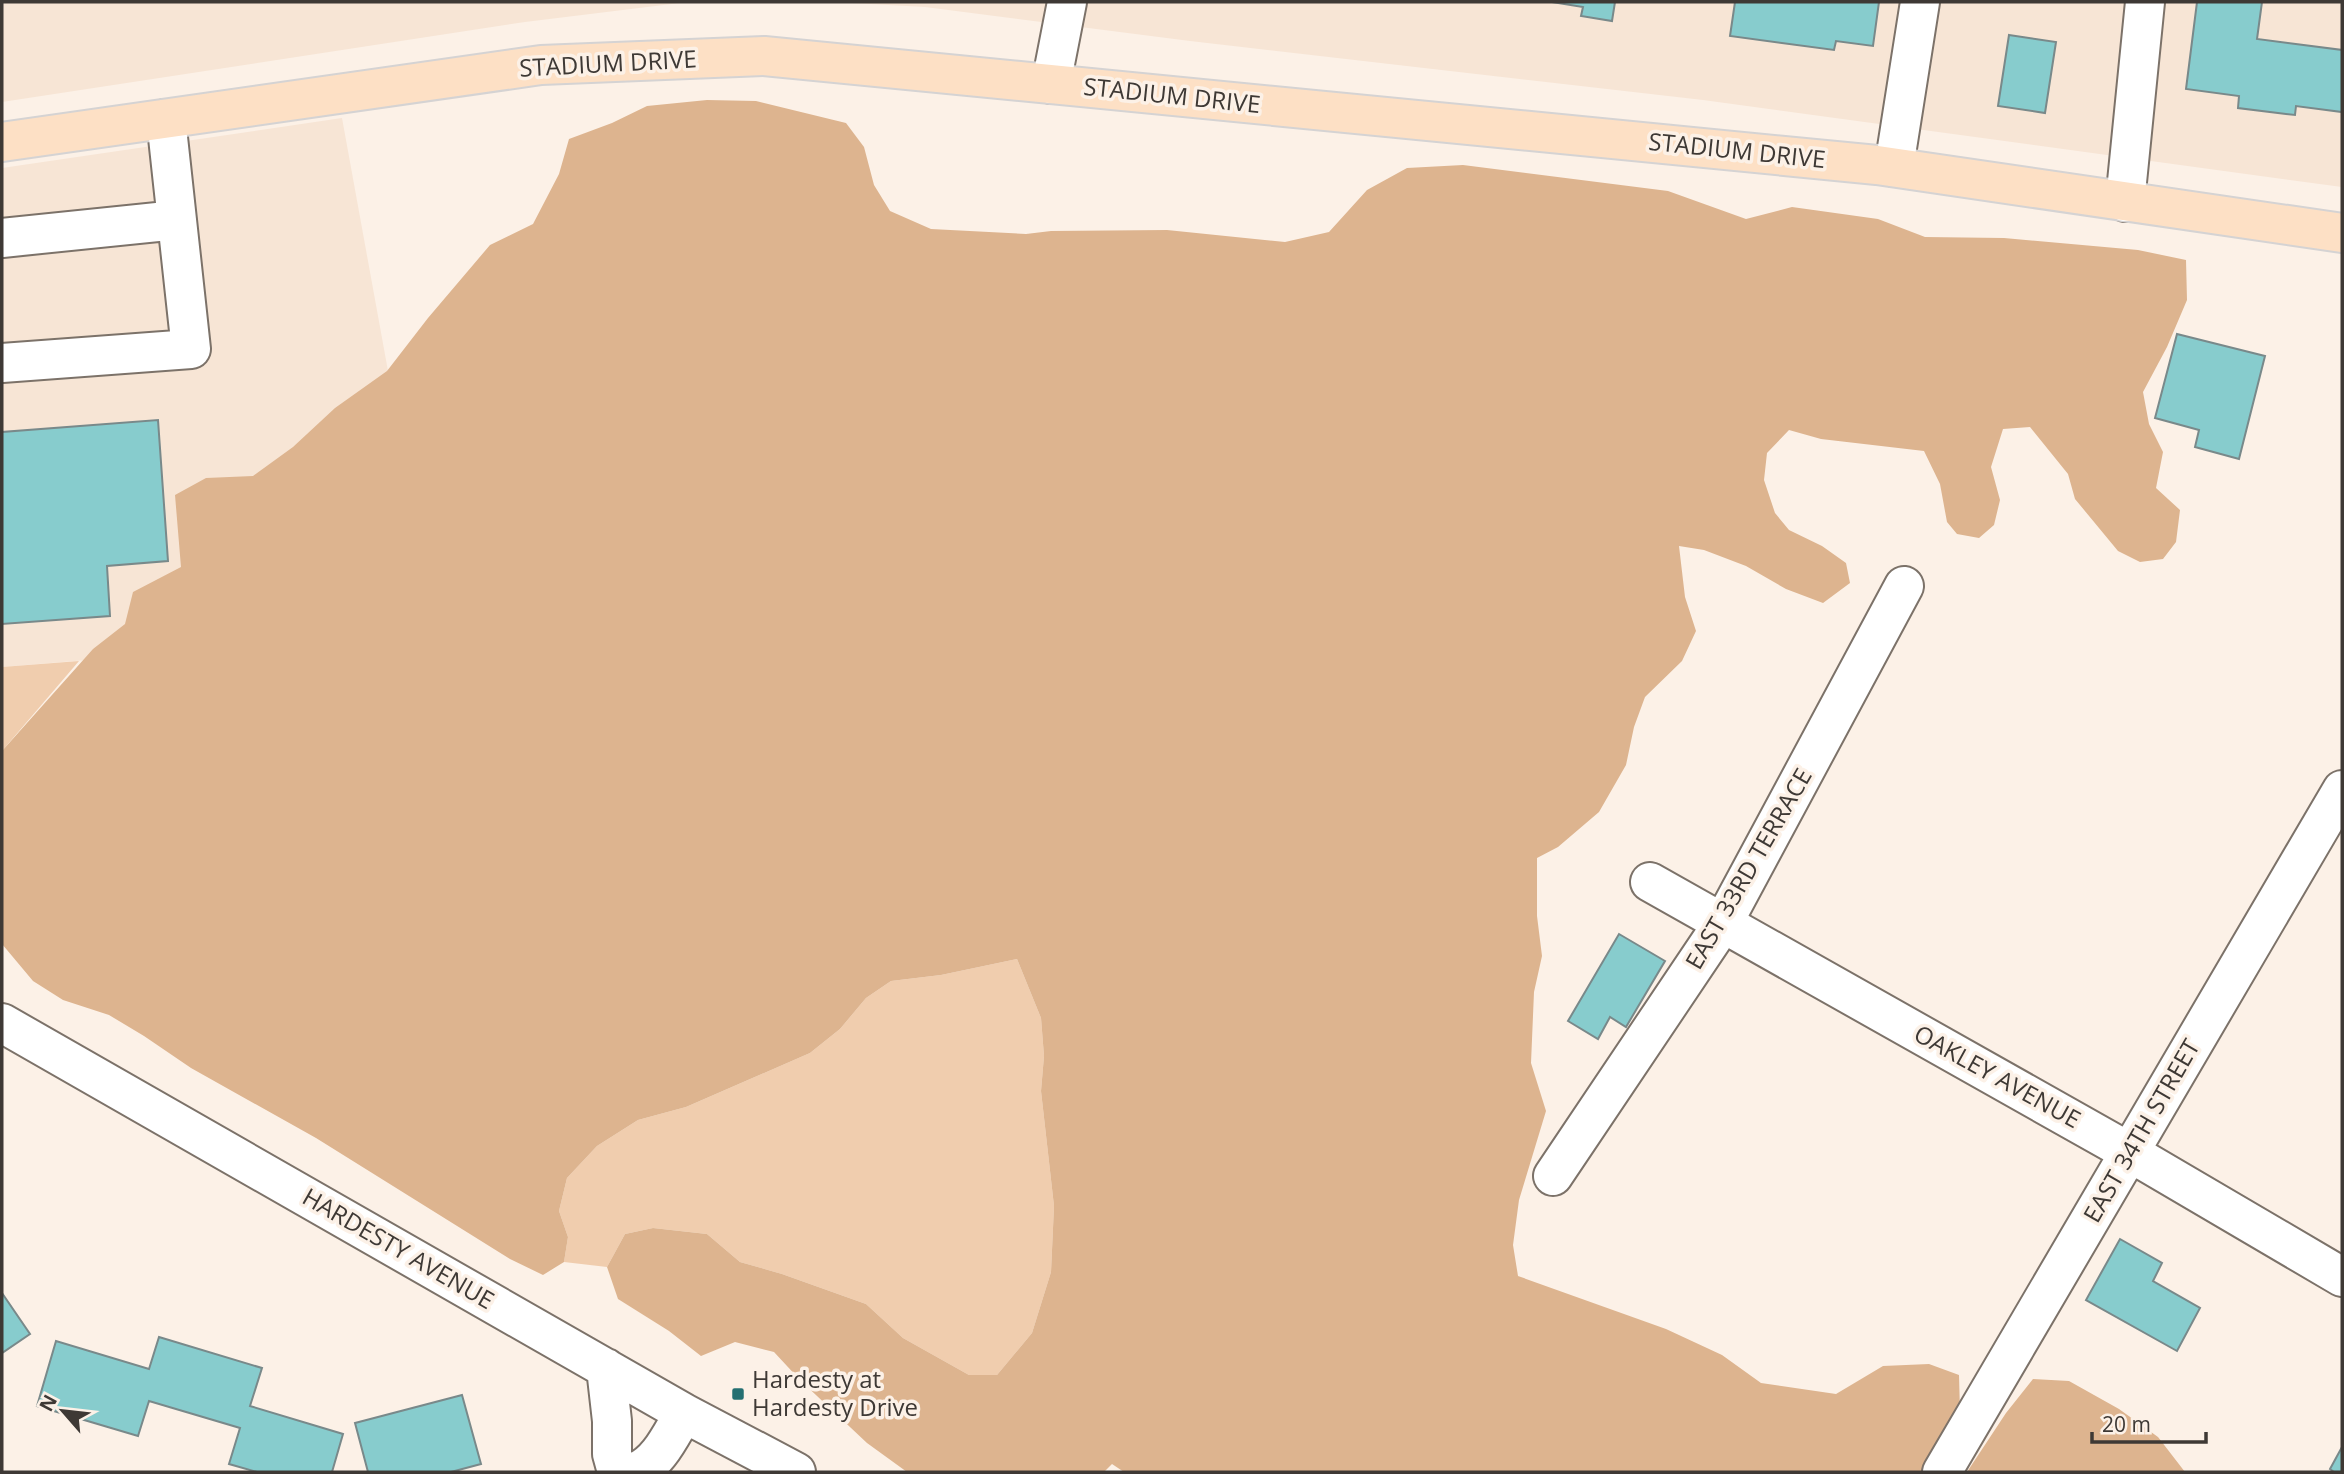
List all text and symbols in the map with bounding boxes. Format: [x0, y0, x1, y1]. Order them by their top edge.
street label: STADIUM DRIVE [518, 41, 697, 84]
street label: STADIUM DRIVE [1082, 69, 1262, 120]
street label: STADIUM DRIVE [1647, 124, 1827, 175]
street label: EAST 33RD TERRACE [1677, 762, 1819, 975]
street label: OAKLEY AVENUE [1908, 1016, 2087, 1135]
street label: EAST 34TH STREET [2075, 1032, 2207, 1228]
street label: HARDESTY AVENUE [297, 1179, 501, 1316]
place label: Hardesty at Hardesty Drive [752, 1362, 918, 1423]
north arrow [28, 1376, 98, 1446]
marker: Hardesty at Hardesty Drive [730, 1386, 746, 1402]
text: N [33, 1390, 63, 1416]
scale bar [2092, 1400, 2206, 1444]
text: 20 m [2102, 1410, 2151, 1438]

